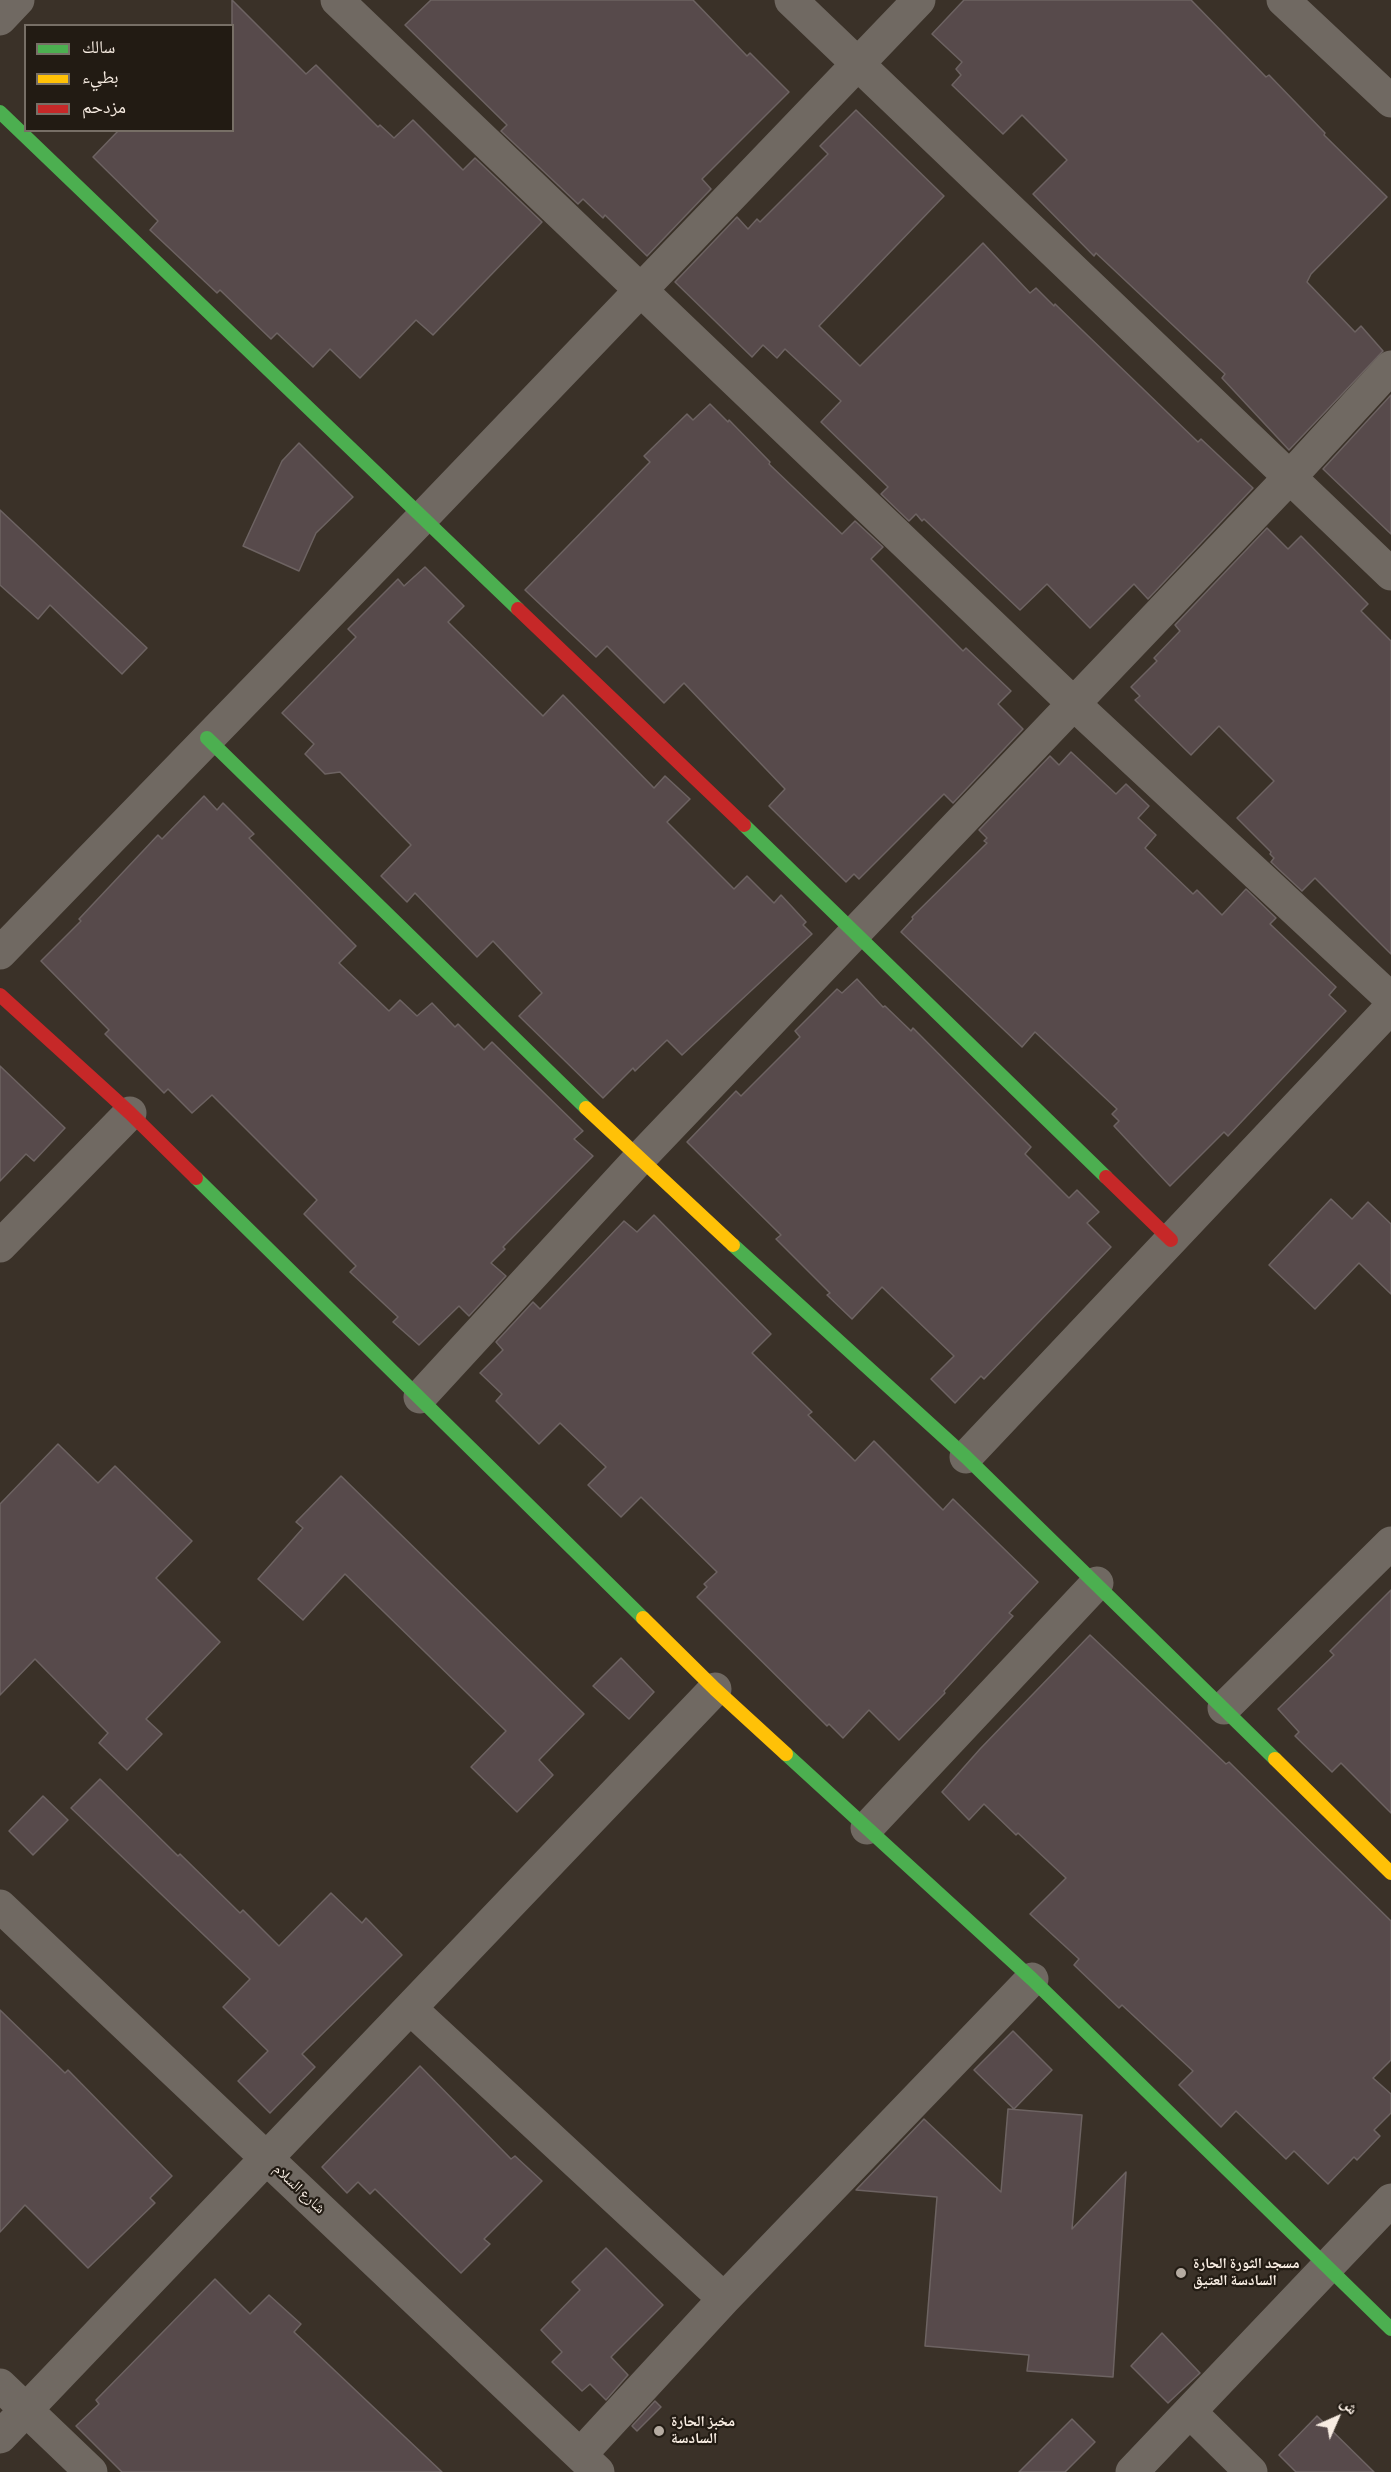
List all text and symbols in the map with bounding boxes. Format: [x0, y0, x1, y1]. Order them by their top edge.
legend [24, 24, 234, 132]
text: سالك [82, 34, 115, 58]
text: بطيء [82, 64, 119, 88]
text: مزدحم [82, 94, 126, 118]
street label: شارع السلام [269, 2160, 329, 2218]
place label: مسجد الثورة الحارة السادسة العتيق [1193, 2255, 1300, 2290]
marker: مسجد الثورة الحارة السادسة العتيق [1174, 2266, 1188, 2280]
north arrow [1307, 2388, 1367, 2448]
text: ش [1336, 2391, 1364, 2419]
place label: مخبز الحارة السادسة [671, 2413, 735, 2448]
marker: مخبز الحارة السادسة [652, 2424, 666, 2438]

